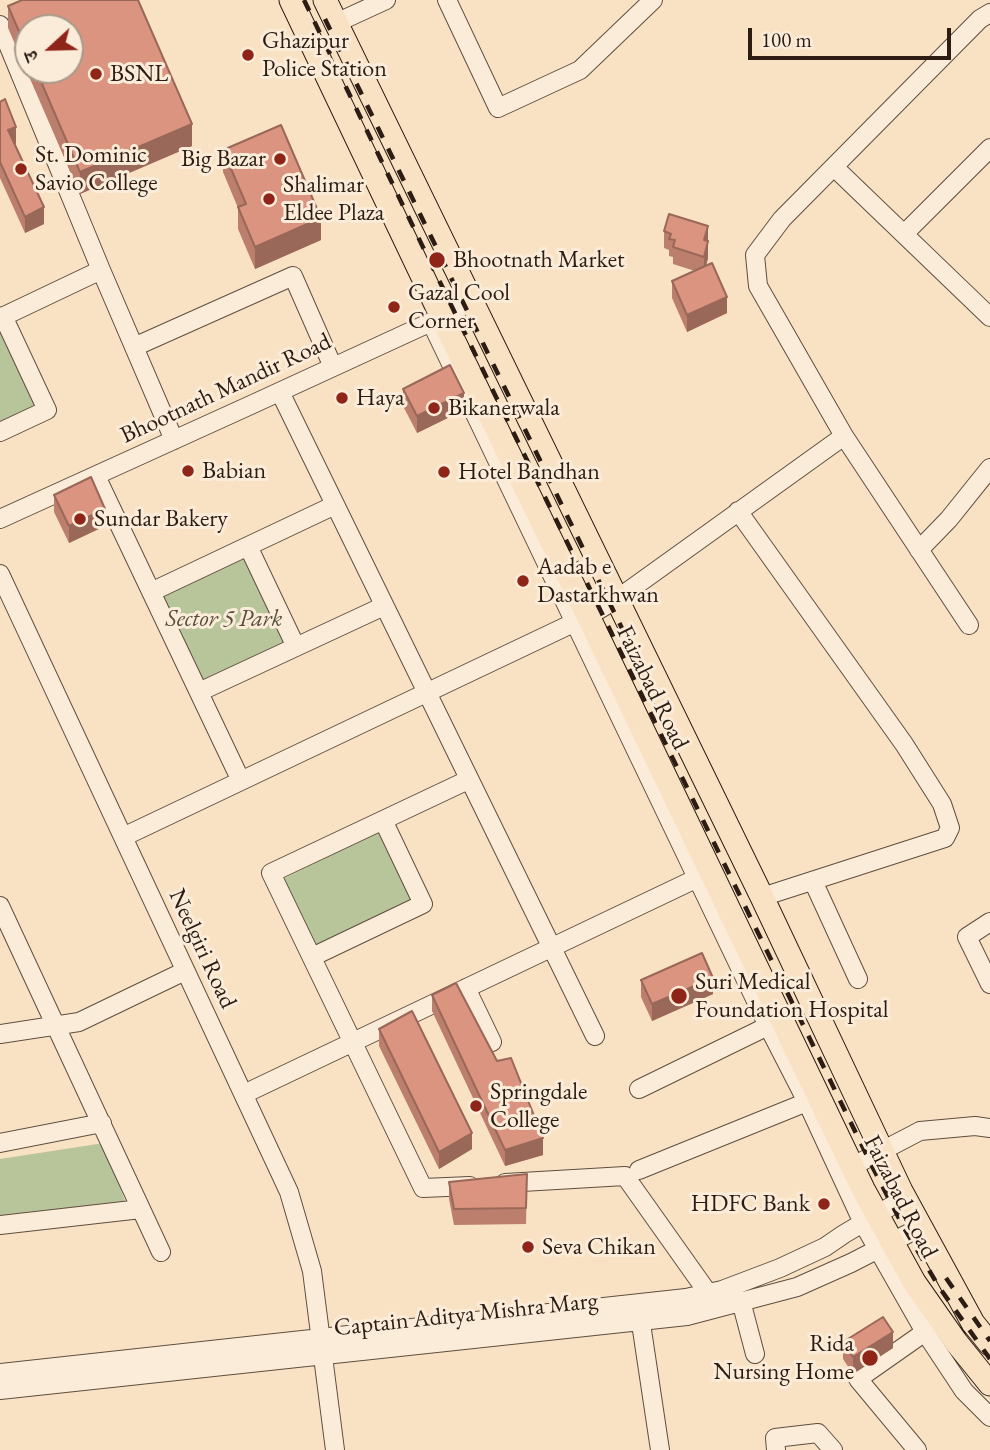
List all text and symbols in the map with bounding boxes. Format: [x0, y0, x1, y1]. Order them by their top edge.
north arrow [14, 14, 84, 84]
scale bar [752, 14, 955, 58]
text: 100 m [761, 26, 812, 53]
place label: Ghazipur Police Station [262, 27, 387, 83]
text: उ [18, 47, 44, 65]
marker: Ghazipur Police Station [240, 47, 256, 63]
place label: BSNL [110, 60, 168, 88]
marker: BSNL [88, 66, 104, 82]
place label: St. Dominic Savio College [35, 141, 158, 197]
place label: Big Bazar [181, 145, 266, 173]
marker: Big Bazar [272, 151, 288, 167]
marker: St. Dominic Savio College [13, 161, 29, 177]
place label: Shalimar Eldee Plaza [283, 171, 384, 227]
marker: Shalimar Eldee Plaza [261, 191, 277, 207]
place label: Bhootnath Market [453, 246, 625, 274]
marker: Bhootnath Market [427, 250, 447, 270]
place label: Gazal Cool Corner [408, 279, 510, 335]
marker: Gazal Cool Corner [386, 299, 402, 315]
street label: Bhootnath Mandir Road [116, 328, 336, 450]
place label: Haya [356, 384, 405, 412]
marker: Haya [334, 390, 350, 406]
place label: Bikanerwala [448, 394, 560, 422]
marker: Bikanerwala [426, 400, 442, 416]
place label: Babian [202, 457, 266, 485]
place label: Hotel Bandhan [458, 458, 600, 486]
marker: Babian [180, 463, 196, 479]
marker: Hotel Bandhan [436, 464, 452, 480]
place label: Sundar Bakery [94, 505, 228, 533]
marker: Sundar Bakery [72, 511, 88, 527]
place label: Aadab e Dastarkhwan [537, 553, 659, 609]
marker: Aadab e Dastarkhwan [515, 573, 531, 589]
park label: Sector 5 Park [165, 605, 283, 633]
street label: Faizabad Road [610, 621, 694, 755]
street label: Neelgiri Road [162, 885, 242, 1013]
place label: Suri Medical Foundation Hospital [695, 968, 889, 1024]
marker: Suri Medical Foundation Hospital [669, 986, 689, 1006]
place label: Springdale College [490, 1078, 587, 1134]
marker: Springdale College [468, 1098, 484, 1114]
street label: Faizabad Road [857, 1131, 943, 1263]
place label: HDFC Bank [691, 1190, 810, 1218]
marker: HDFC Bank [816, 1196, 832, 1212]
place label: Seva Chikan [542, 1233, 656, 1261]
marker: Seva Chikan [520, 1239, 536, 1255]
street label: Captain Aditya Mishra Marg [333, 1287, 599, 1343]
place label: Rida Nursing Home [713, 1330, 854, 1386]
marker: Rida Nursing Home [860, 1348, 880, 1368]

